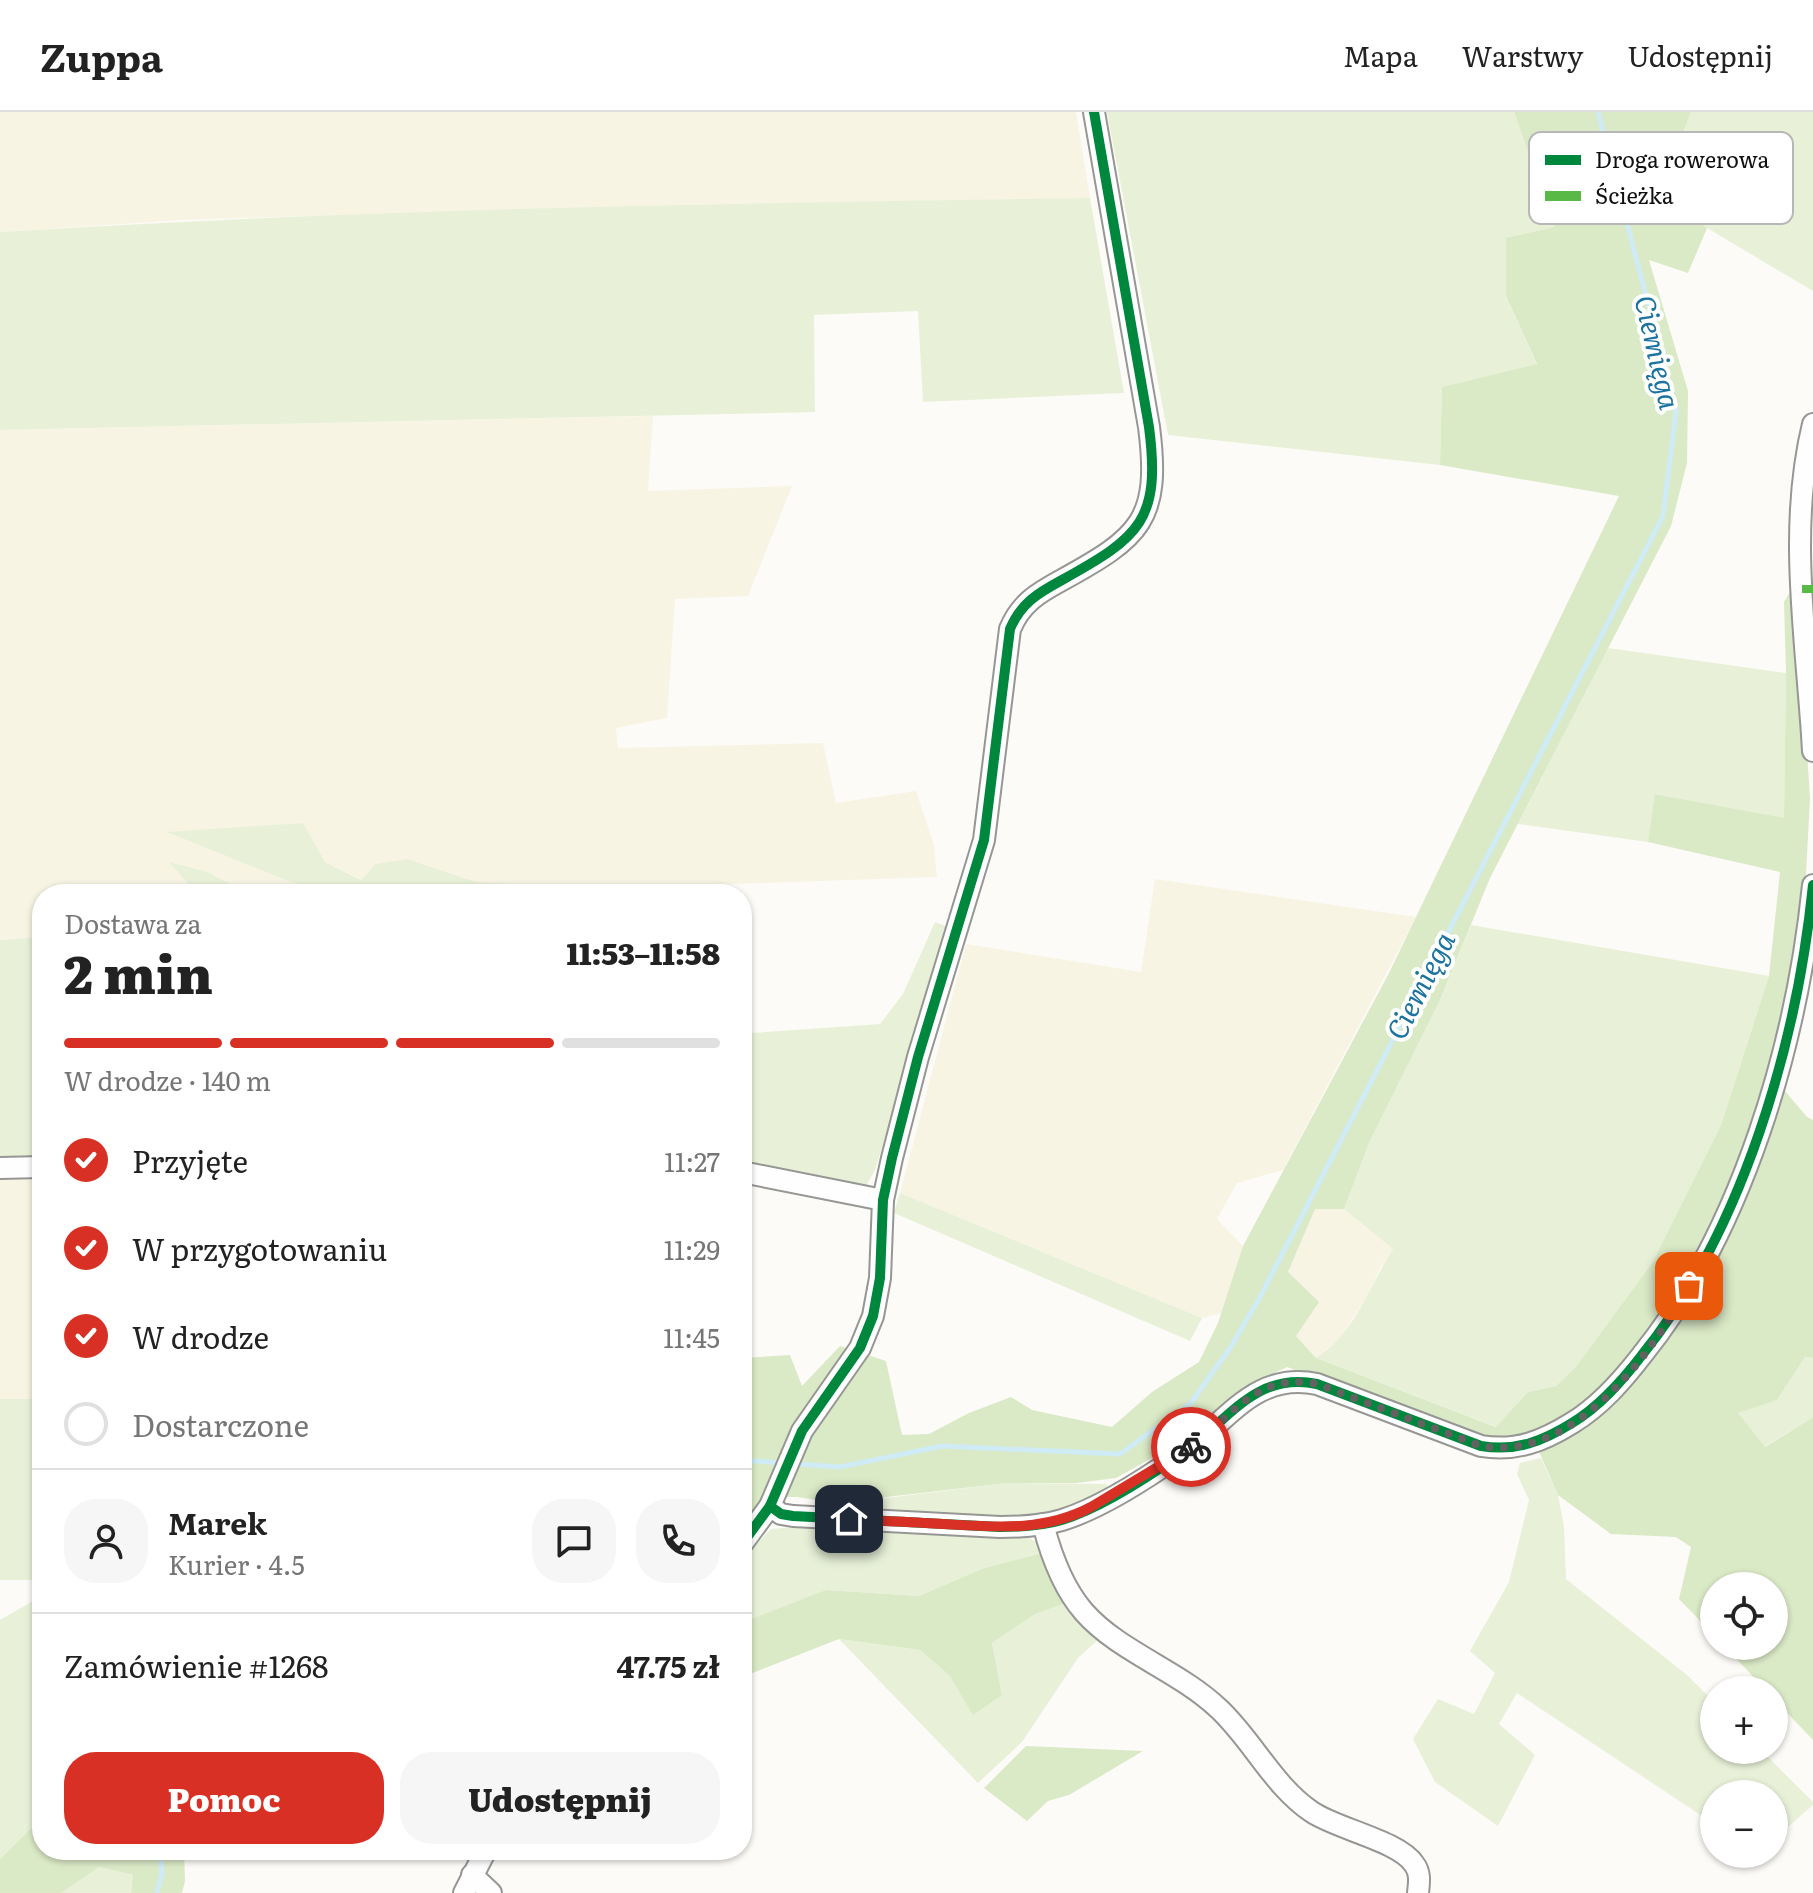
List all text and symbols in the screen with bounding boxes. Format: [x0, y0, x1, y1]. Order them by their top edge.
text: Zuppa [40, 27, 163, 84]
text: Mapa [1343, 34, 1418, 76]
text: Warstwy [1462, 34, 1583, 76]
text: Udostępnij [1627, 34, 1773, 76]
legend [1529, 132, 1793, 224]
text: Droga rowerowa [1595, 142, 1769, 175]
text: Ścieżka [1595, 178, 1674, 211]
water label: Ciemięga [1626, 291, 1692, 413]
text: Dostawa za [64, 903, 202, 942]
water label: Ciemięga [1374, 924, 1464, 1046]
text: 11:53–11:58 [566, 930, 720, 974]
text: 2 min [64, 933, 213, 1010]
text: W drodze · 140 m [64, 1060, 271, 1099]
icon: check [64, 1138, 108, 1182]
text: Przyjęte [132, 1138, 248, 1182]
text: 11:27 [664, 1141, 720, 1180]
icon: check [64, 1226, 108, 1270]
text: W przygotowaniu [132, 1226, 387, 1270]
text: 11:29 [664, 1229, 720, 1268]
pin [1655, 1252, 1723, 1320]
icon: bag [1667, 1264, 1711, 1308]
icon: check [64, 1314, 108, 1358]
text: W drodze [132, 1314, 269, 1358]
text: 11:45 [663, 1317, 720, 1356]
text: Dostarczone [132, 1402, 309, 1446]
courier [1151, 1407, 1231, 1487]
icon: bike [1169, 1425, 1213, 1469]
pin [815, 1485, 883, 1553]
icon: home [827, 1497, 871, 1541]
button: person [64, 1499, 148, 1583]
button: chat [532, 1499, 616, 1583]
button: phone [636, 1499, 720, 1583]
text: Marek [168, 1500, 267, 1544]
text: Kurier · 4.5 [168, 1544, 305, 1583]
map controls [1700, 1572, 1788, 1868]
button: locate [1700, 1572, 1788, 1660]
text: Zamówienie #1268 [64, 1643, 329, 1687]
text: 47.75 zł [617, 1643, 720, 1687]
button: + [1700, 1676, 1788, 1764]
button: Pomoc [64, 1752, 384, 1844]
button: Udostępnij [400, 1752, 720, 1844]
button: − [1700, 1780, 1788, 1868]

